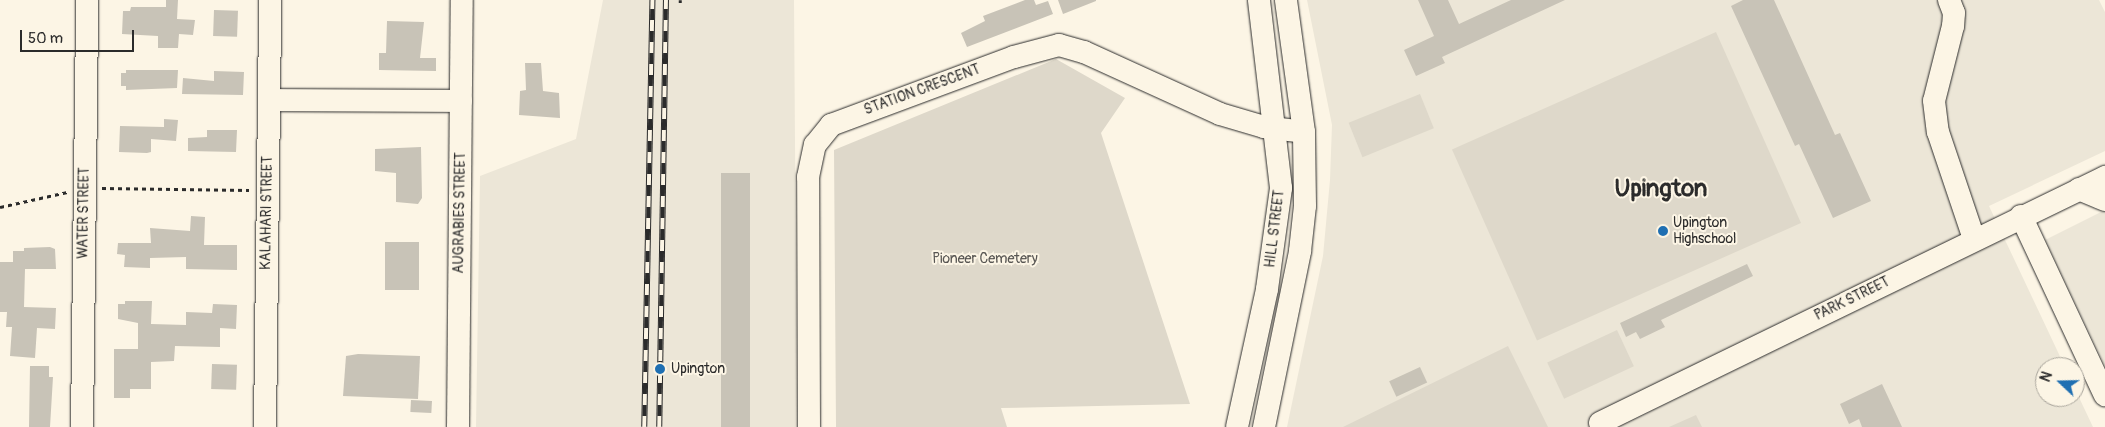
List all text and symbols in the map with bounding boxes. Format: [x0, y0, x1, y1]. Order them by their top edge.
scale bar [22, 20, 136, 52]
text: 50 m [28, 29, 63, 48]
street label: STATION CRESCENT [862, 61, 982, 119]
street label: AUGRABIES STREET [451, 152, 469, 274]
street label: KALAHARI STREET [258, 156, 276, 270]
street label: WATER STREET [75, 167, 93, 259]
district label: Upington [1615, 175, 1707, 203]
street label: HILL STREET [1262, 189, 1288, 269]
place label: Upington Highschool [1673, 215, 1736, 248]
marker: Upington Highschool [1657, 225, 1669, 237]
park label: Pioneer Cemetery [932, 251, 1038, 267]
street label: PARK STREET [1812, 274, 1892, 324]
north arrow [2035, 357, 2085, 407]
place label: Upington [671, 361, 725, 377]
marker: Upington [653, 362, 667, 376]
text: N [2037, 369, 2056, 384]

